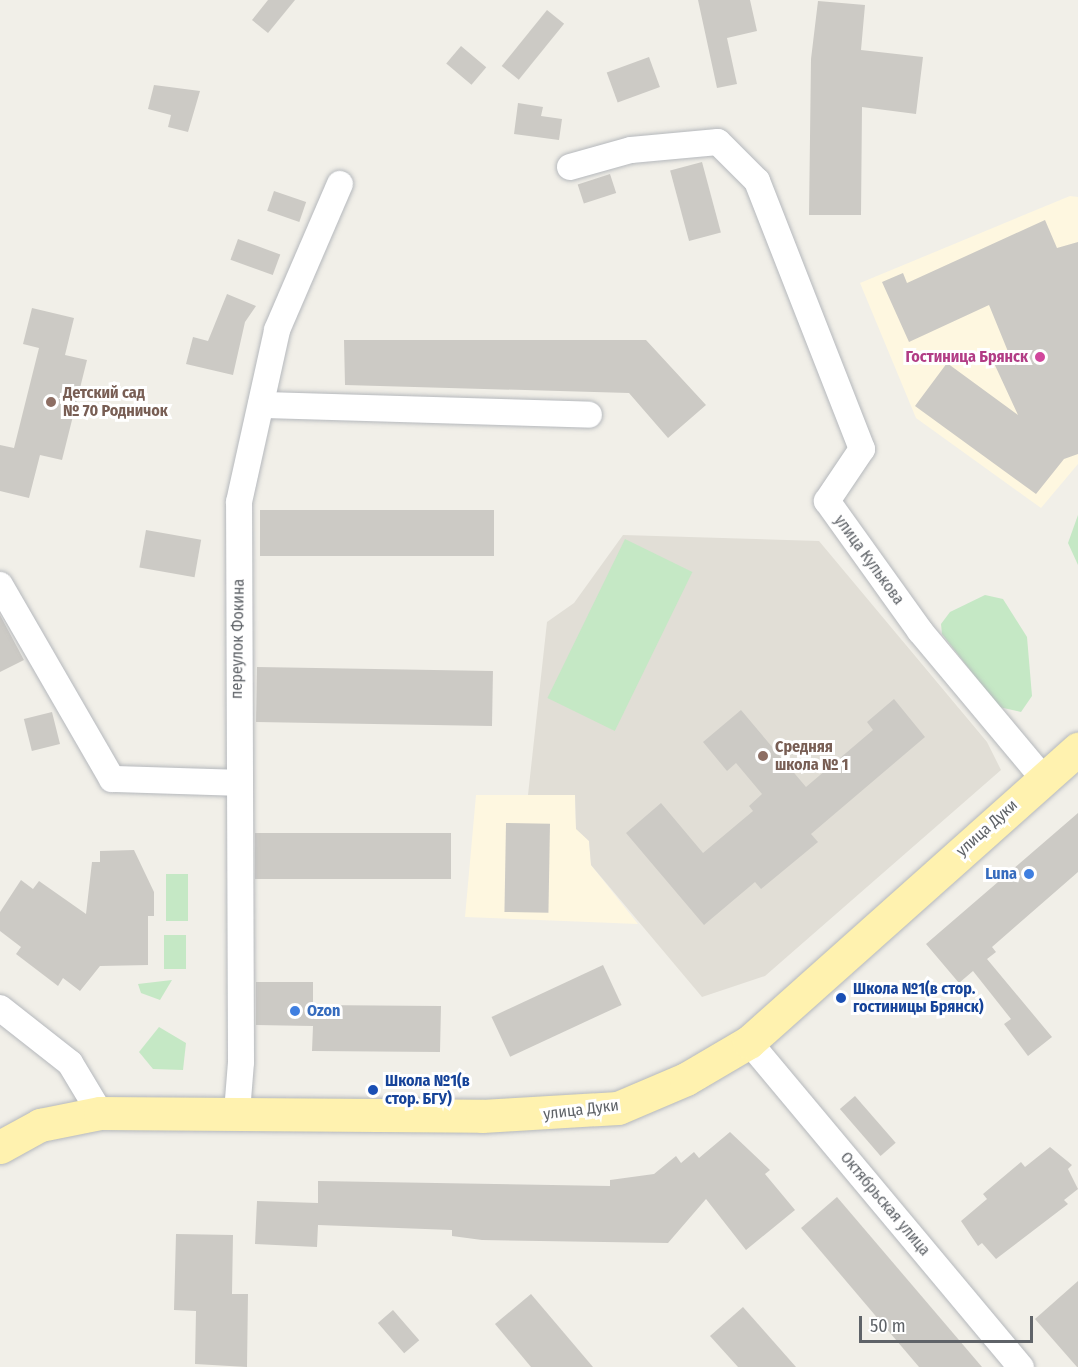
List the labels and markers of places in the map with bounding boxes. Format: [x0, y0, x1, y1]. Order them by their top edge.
place label: Гостиница Брянск [905, 347, 1028, 367]
marker: Гостиница Брянск [1033, 350, 1047, 364]
place label: Детский сад № 70 Родничок [63, 383, 168, 421]
marker: Детский сад № 70 Родничок [44, 395, 58, 409]
place label: Средняя школа № 1 [775, 737, 848, 775]
marker: Средняя школа № 1 [756, 749, 770, 763]
place label: Luna [985, 864, 1017, 884]
marker: Luna [1022, 867, 1036, 881]
place label: Школа №1(в стор. гостиницы Брянск) [853, 979, 984, 1017]
marker: Школа №1(в стор. гостиницы Брянск) [834, 991, 848, 1005]
place label: Ozon [307, 1001, 340, 1021]
marker: Ozon [288, 1004, 302, 1018]
place label: Школа №1(в стор. БГУ) [385, 1071, 470, 1109]
marker: Школа №1(в стор. БГУ) [366, 1083, 380, 1097]

